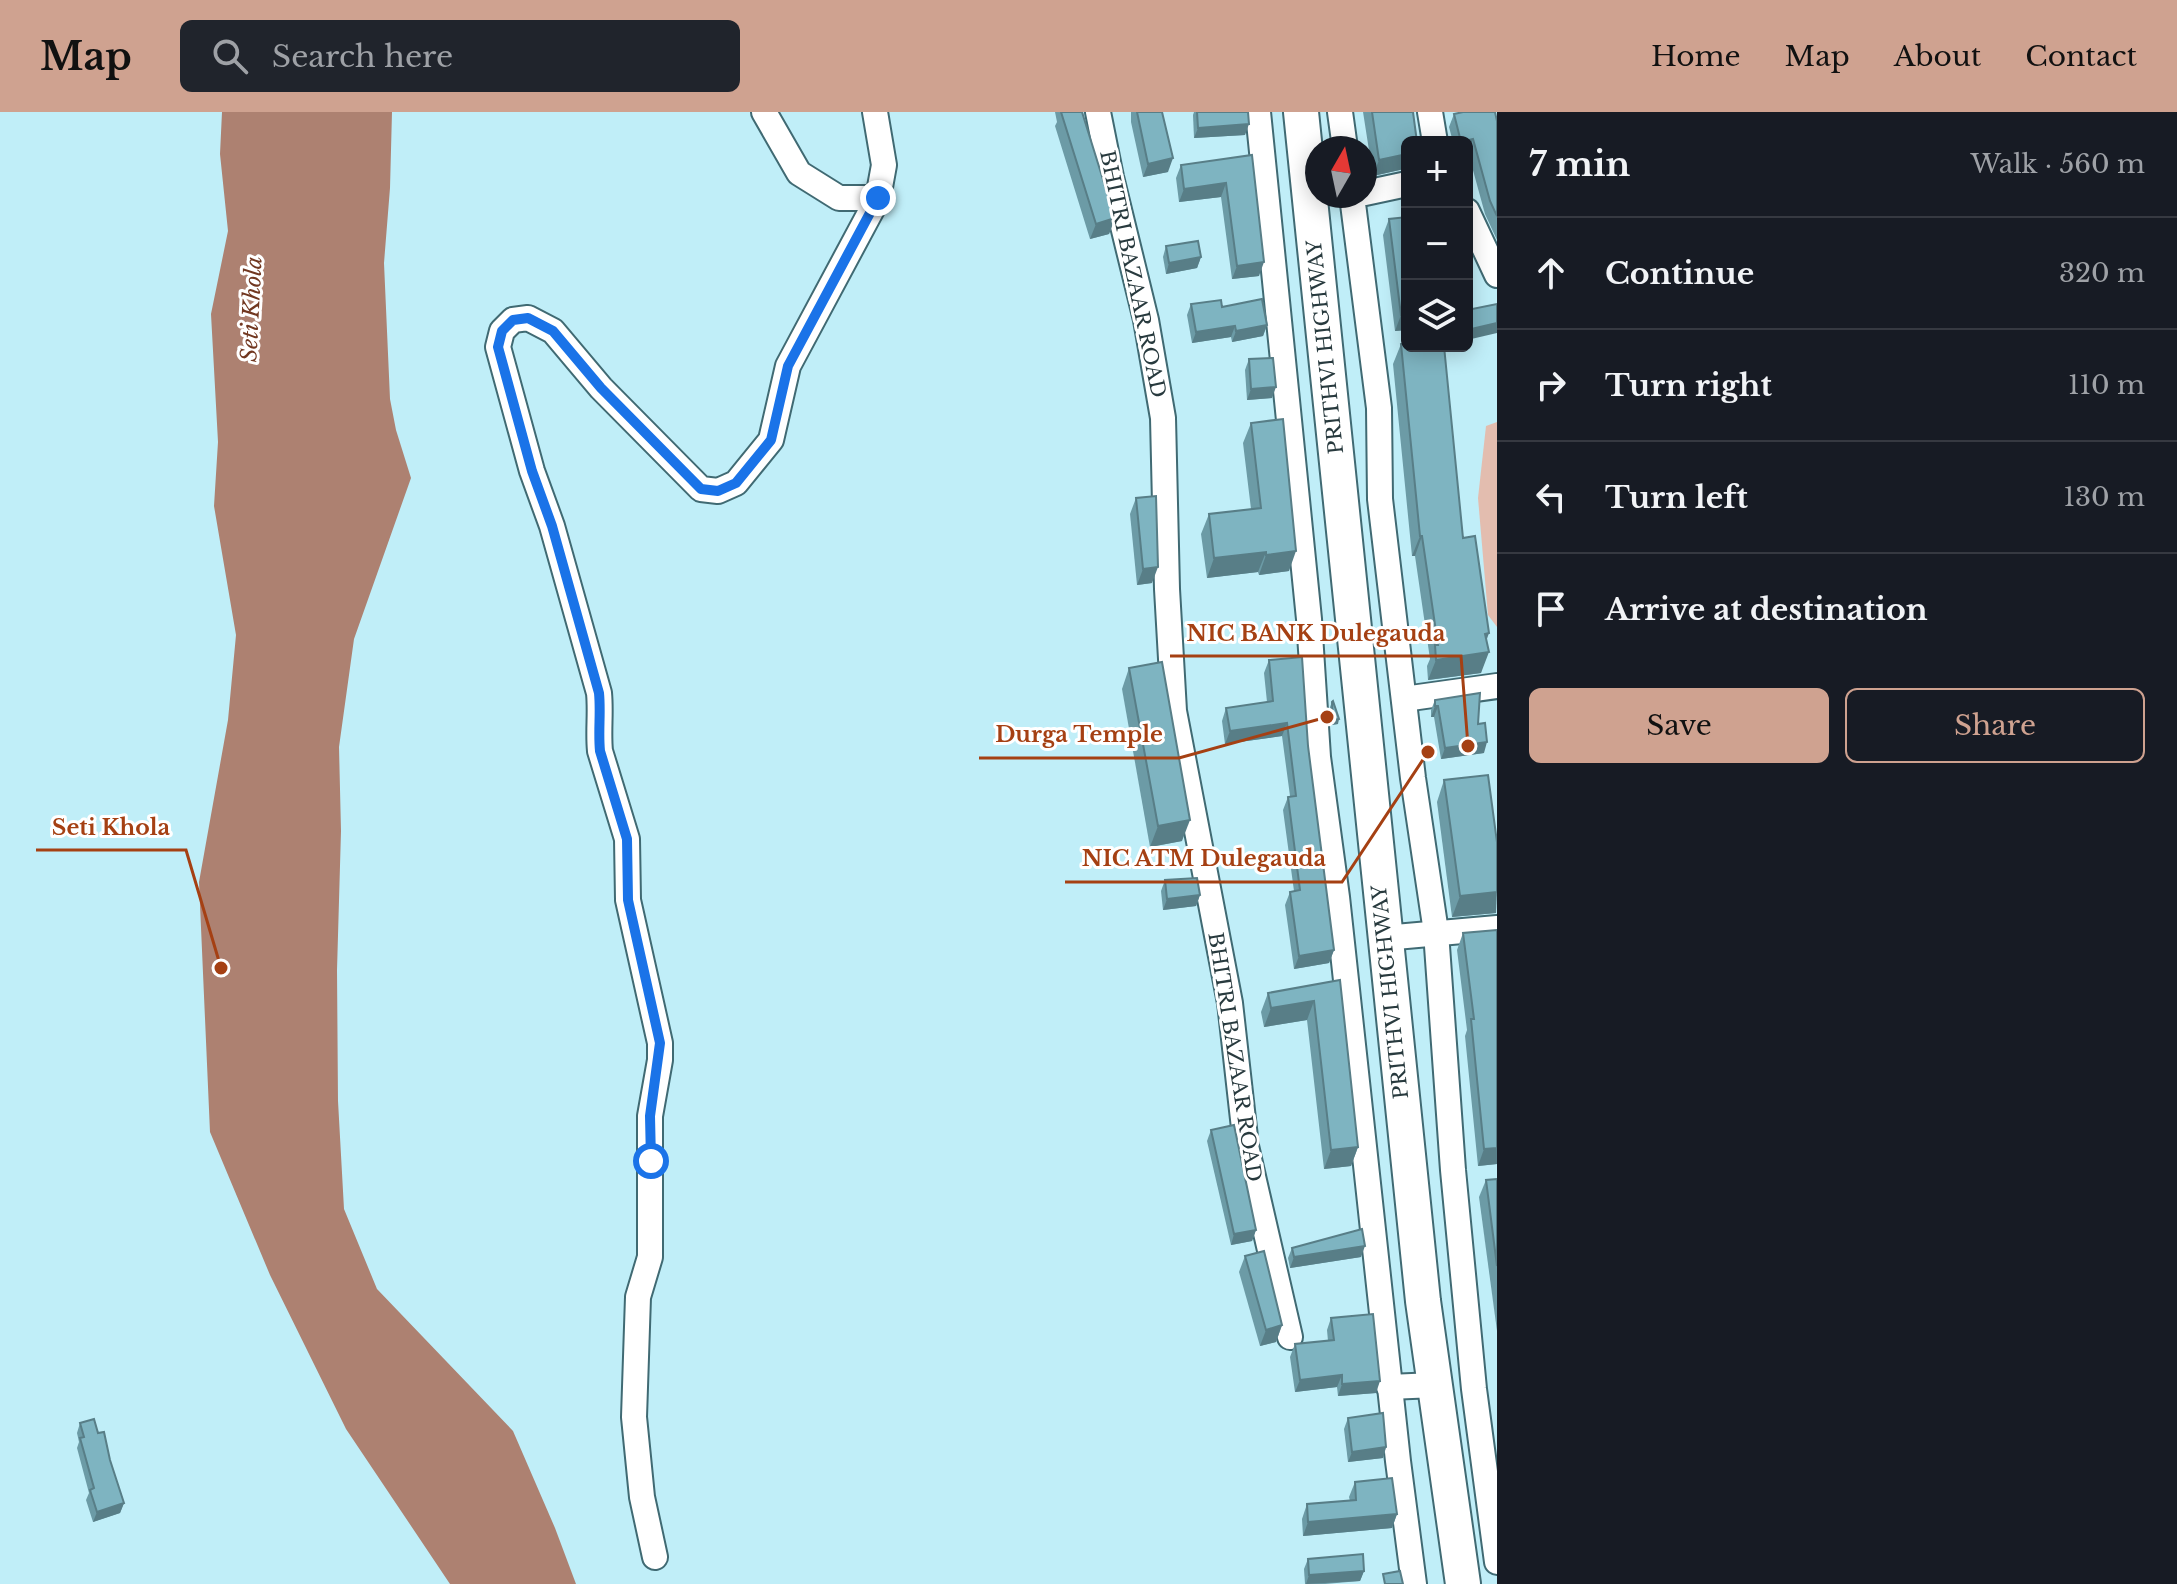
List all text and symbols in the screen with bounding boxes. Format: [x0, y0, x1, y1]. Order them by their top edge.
search box [180, 20, 740, 92]
text: Map [40, 33, 132, 80]
icon: search [208, 34, 252, 78]
text: Search here [272, 38, 453, 75]
text: Home [1651, 39, 1741, 74]
text: Map [1785, 39, 1850, 74]
text: About [1894, 39, 1981, 74]
text: Contact [2025, 39, 2137, 74]
north arrow [1305, 136, 1377, 208]
map controls [1401, 136, 1473, 352]
button: + [1401, 136, 1473, 208]
text: 7 min [1529, 143, 1630, 185]
street label: BHITRI BAZAAR ROAD [1095, 148, 1171, 400]
text: Walk · 560 m [1970, 148, 2145, 180]
route end [860, 180, 896, 216]
button: − [1401, 208, 1473, 280]
street label: PRITHVI HIGHWAY [1302, 238, 1348, 455]
icon: ahead [1529, 251, 1573, 295]
text: Continue [1605, 255, 1754, 292]
water label: Seti Khola [235, 256, 268, 363]
text: 320 m [2059, 257, 2145, 289]
button: layers [1401, 280, 1473, 352]
icon: right [1529, 363, 1573, 407]
text: Turn right [1605, 367, 1772, 404]
text: 110 m [2068, 369, 2145, 401]
icon: left [1529, 475, 1573, 519]
text: Turn left [1605, 479, 1748, 516]
text: 130 m [2063, 481, 2145, 513]
icon: arrive [1529, 587, 1573, 631]
text: Arrive at destination [1605, 591, 1928, 628]
callout: NIC BANK Dulegauda [1170, 610, 1461, 656]
text: NIC BANK Dulegauda [1186, 620, 1446, 647]
button: Save [1529, 688, 1829, 763]
button: Share [1845, 688, 2145, 763]
callout: Durga Temple [979, 712, 1179, 758]
text: Durga Temple [995, 721, 1163, 748]
callout: Seti Khola [36, 804, 186, 850]
text: Seti Khola [52, 814, 171, 841]
callout: NIC ATM Dulegauda [1065, 836, 1342, 882]
text: NIC ATM Dulegauda [1082, 845, 1327, 872]
street label: PRITHVI HIGHWAY [1367, 883, 1413, 1100]
street label: BHITRI BAZAAR ROAD [1203, 931, 1267, 1183]
route start [633, 1143, 669, 1179]

